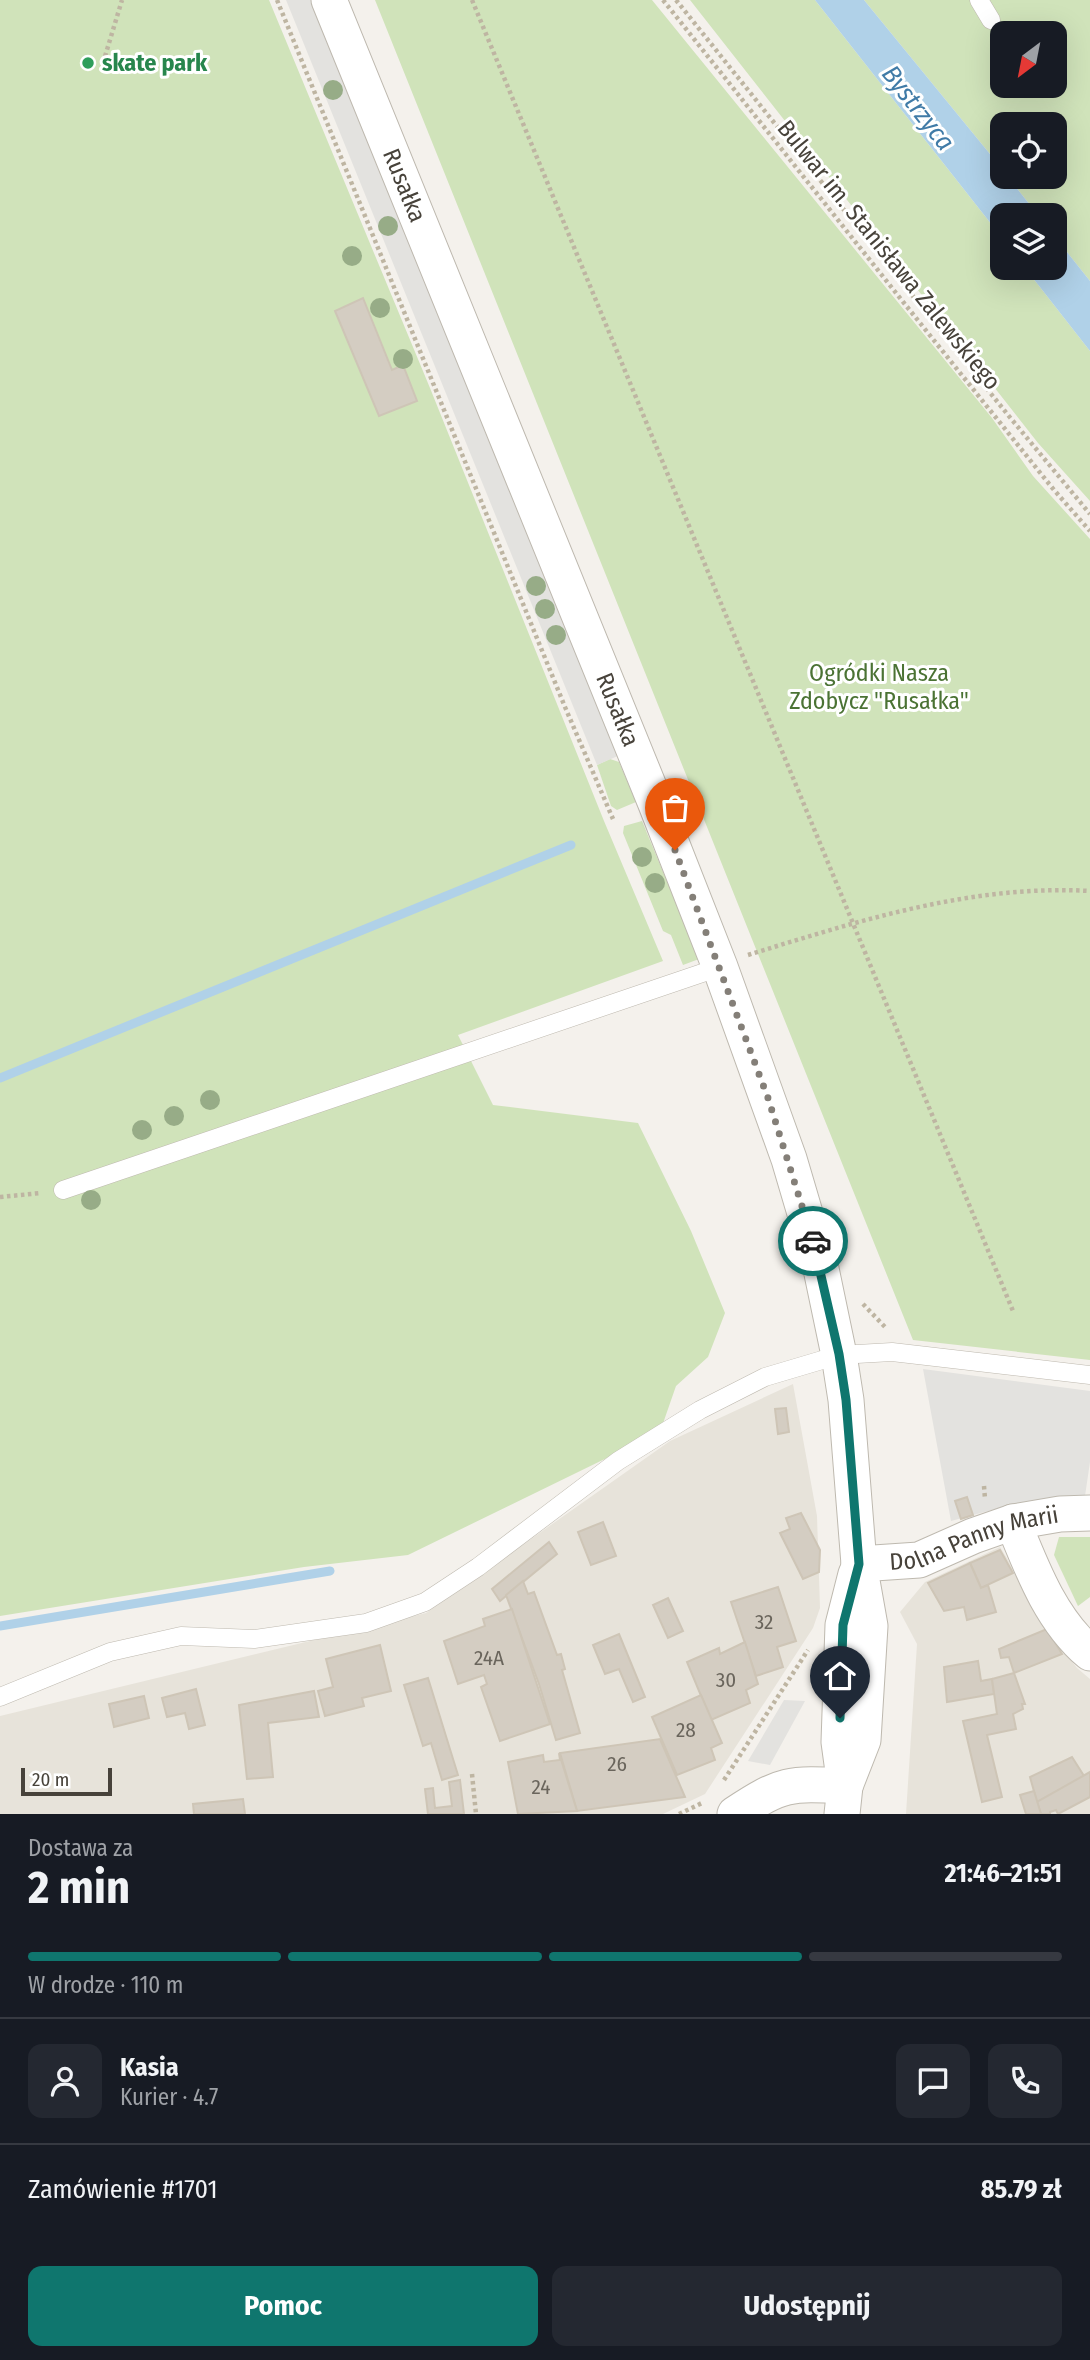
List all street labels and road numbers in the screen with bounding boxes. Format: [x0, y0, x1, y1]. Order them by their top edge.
street label: Bulwar im. Stanisława Zalewskiego [772, 115, 1006, 395]
street label: Rusałka [377, 144, 432, 226]
street label: Rusałka [590, 669, 645, 750]
street label: Dolna Panny Marii [889, 1501, 1061, 1576]

